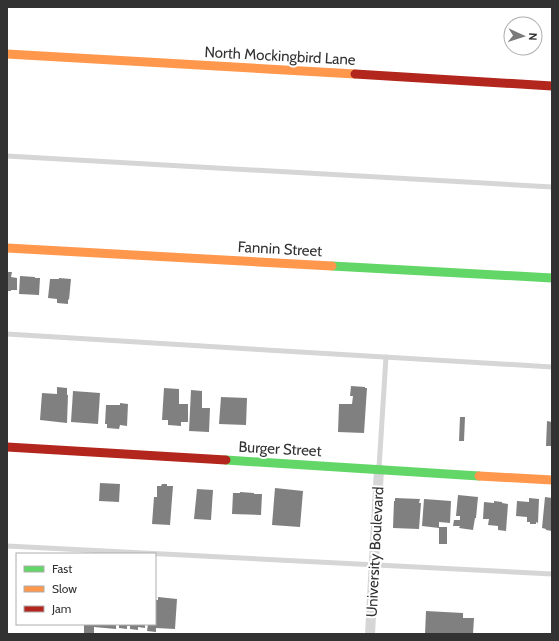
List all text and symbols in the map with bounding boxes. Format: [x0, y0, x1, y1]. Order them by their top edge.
north arrow [503, 16, 543, 56]
text: N [526, 32, 540, 41]
street label: North Mockingbird Lane [204, 43, 356, 69]
street label: Fannin Street [237, 238, 323, 260]
street label: Burger Street [238, 438, 322, 460]
street label: University Boulevard [363, 486, 387, 618]
legend [16, 553, 156, 625]
text: Fast [52, 561, 72, 576]
text: Slow [52, 581, 77, 596]
text: Jam [51, 601, 71, 616]

